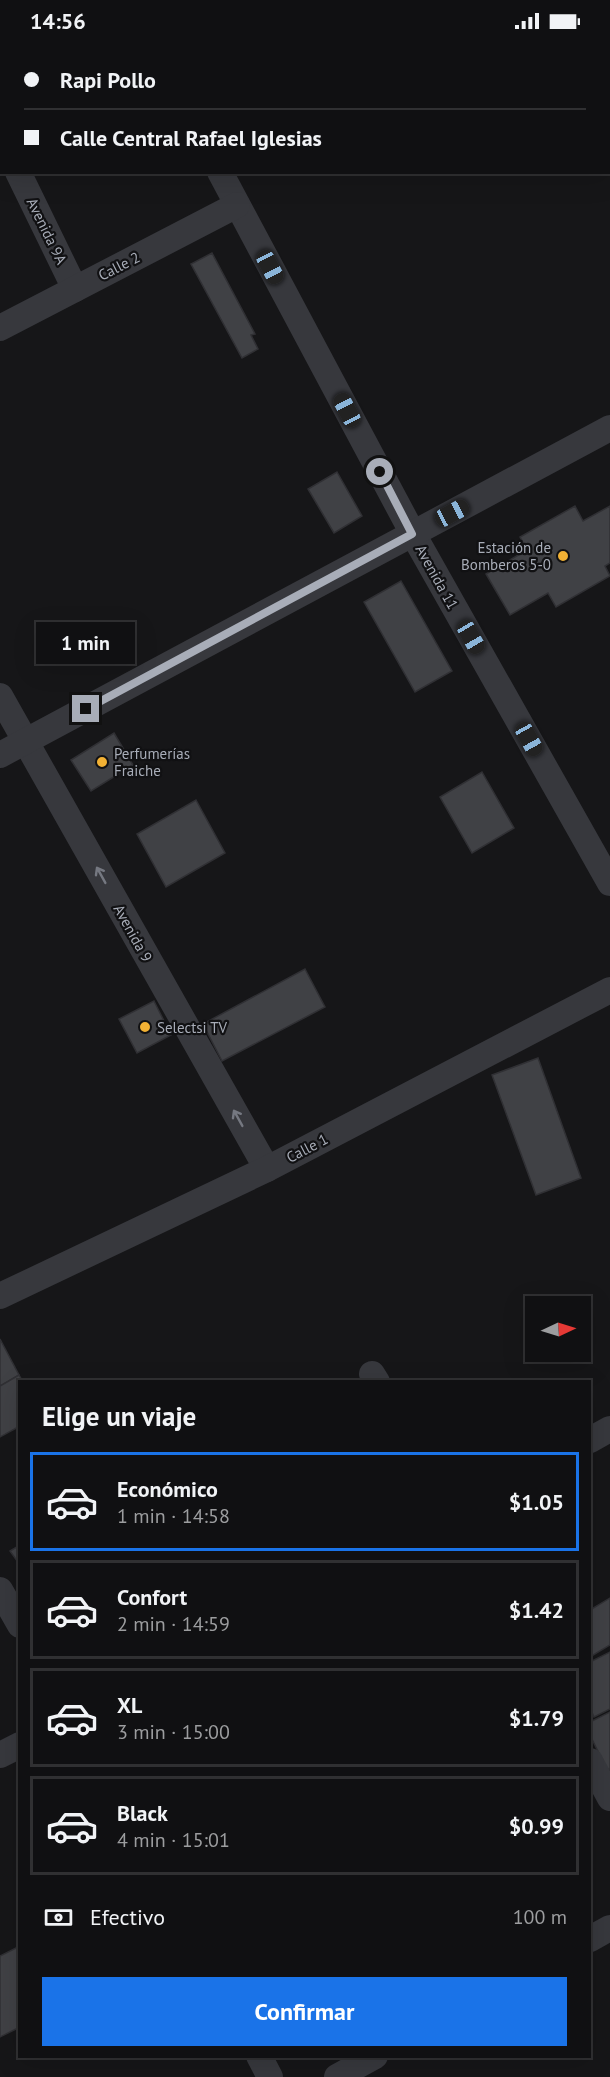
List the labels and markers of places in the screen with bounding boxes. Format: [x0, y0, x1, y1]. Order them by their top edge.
place label: Estación de Bomberos 5-0 [461, 538, 551, 574]
marker: Estación de Bomberos 5-0 [556, 549, 570, 563]
place label: Perfumerías Fraiche [114, 744, 190, 780]
marker: Perfumerías Fraiche [95, 755, 109, 769]
place label: Selectsi TV [157, 1018, 227, 1037]
marker: Selectsi TV [138, 1020, 152, 1034]

